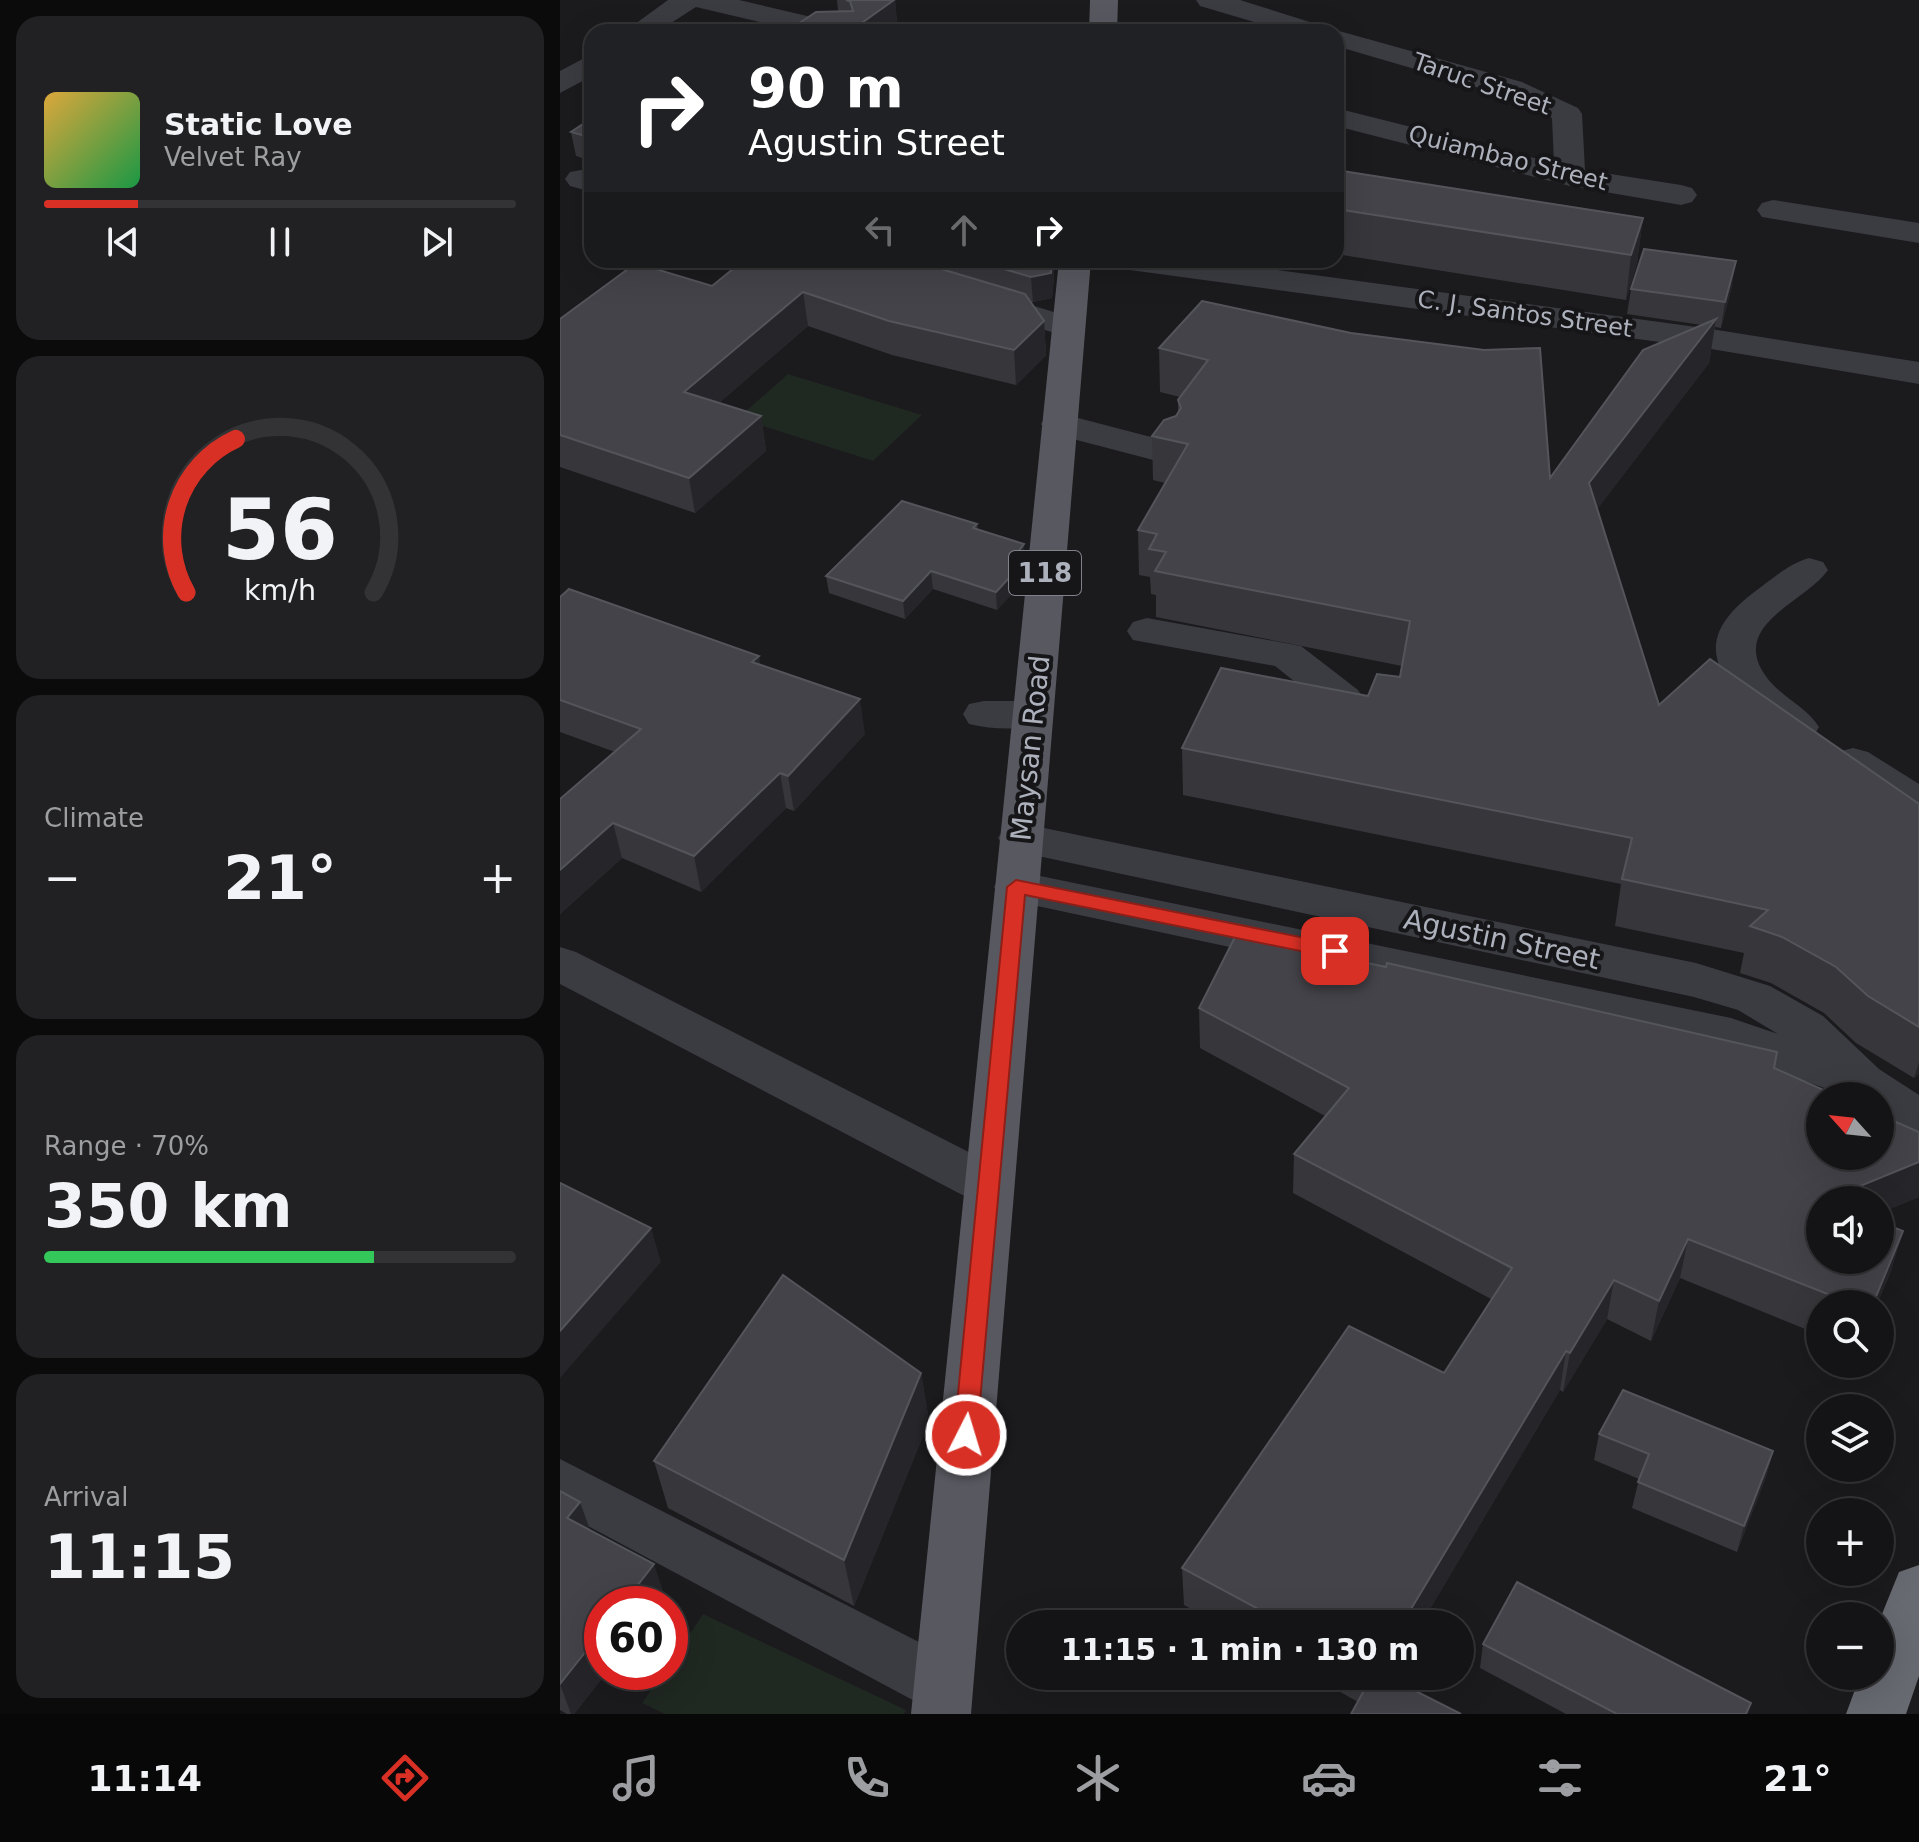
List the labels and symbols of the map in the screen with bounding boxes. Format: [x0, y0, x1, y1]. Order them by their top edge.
street label: Taruc Street [1408, 47, 1555, 121]
street label: Quiambao Street [1406, 120, 1610, 196]
street label: C. J. Santos Street [1416, 285, 1634, 343]
road number: 118 [1009, 551, 1081, 595]
street label: Maysan Road [1004, 654, 1057, 843]
street label: Agustin Street [1401, 903, 1603, 976]
pin [1301, 917, 1369, 985]
north arrow [1806, 1082, 1894, 1170]
position arrow [924, 1393, 1008, 1477]
speed limit sign: 60 [584, 1586, 688, 1690]

